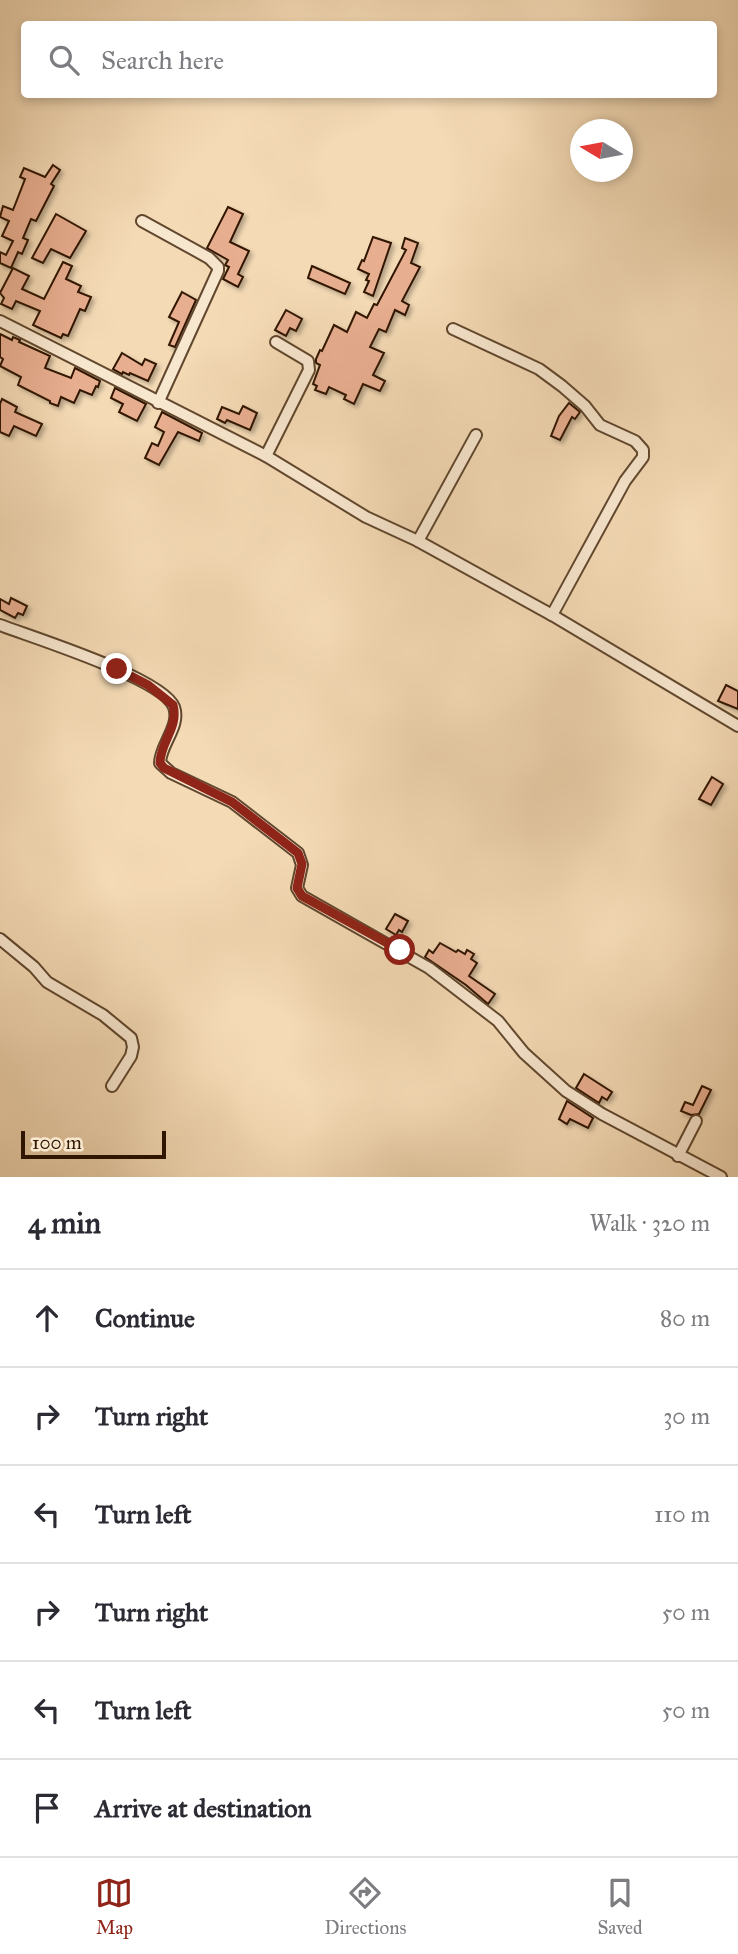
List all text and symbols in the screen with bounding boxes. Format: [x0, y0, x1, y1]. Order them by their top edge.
search box [21, 21, 717, 98]
icon: search [45, 41, 83, 79]
text: Search here [101, 44, 224, 76]
north arrow [570, 119, 633, 182]
route end [101, 653, 132, 684]
route start [384, 934, 415, 965]
scale bar [21, 1128, 166, 1160]
text: 100 m [32, 1131, 82, 1154]
text: 4 min [28, 1205, 101, 1241]
text: Walk · 320 m [590, 1209, 710, 1237]
icon: ahead [28, 1299, 66, 1337]
text: Continue [95, 1302, 195, 1334]
text: 80 m [660, 1304, 710, 1332]
icon: right [28, 1397, 66, 1435]
text: Turn right [95, 1400, 208, 1432]
text: 30 m [663, 1402, 710, 1430]
icon: left [28, 1495, 66, 1533]
text: Turn left [95, 1498, 191, 1530]
text: 110 m [654, 1500, 710, 1528]
icon: right [28, 1593, 66, 1631]
text: Turn right [95, 1596, 208, 1628]
text: 50 m [662, 1598, 710, 1626]
icon: left [28, 1691, 66, 1729]
text: Turn left [95, 1694, 191, 1726]
text: 50 m [662, 1696, 710, 1724]
icon: arrive [28, 1789, 66, 1827]
text: Arrive at destination [95, 1792, 312, 1824]
tab: Map [95, 1874, 133, 1939]
tab: Directions [324, 1874, 406, 1939]
tab: Saved [597, 1874, 643, 1939]

